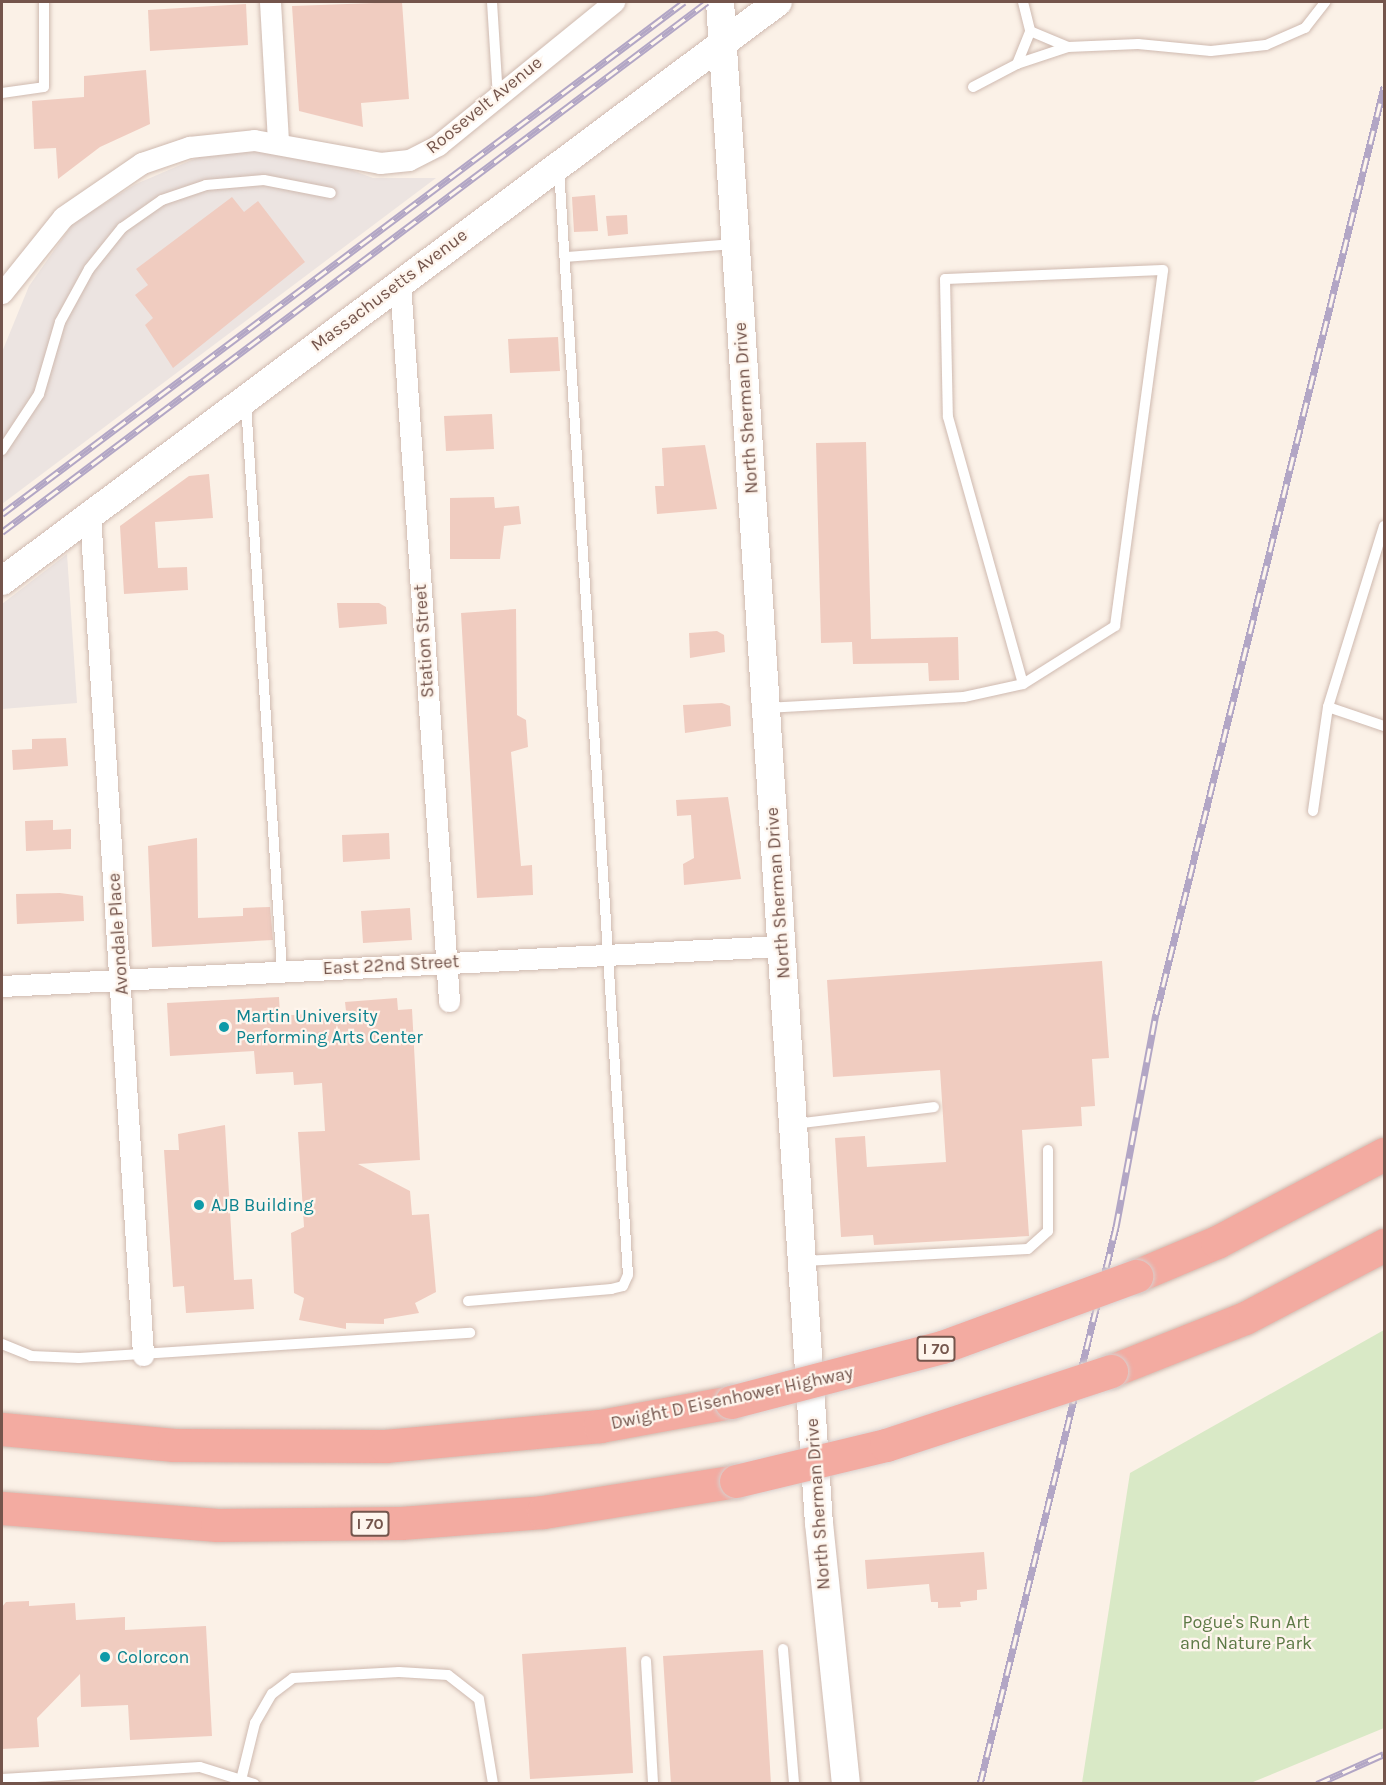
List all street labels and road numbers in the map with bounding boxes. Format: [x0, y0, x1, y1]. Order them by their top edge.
street label: Roosevelt Avenue [422, 52, 546, 158]
street label: Massachusetts Avenue [307, 224, 471, 356]
street label: North Sherman Drive [729, 321, 763, 495]
street label: Station Street [409, 583, 439, 699]
street label: North Sherman Drive [761, 806, 795, 980]
street label: Avondale Place [103, 872, 133, 996]
street label: East 22nd Street [322, 951, 460, 979]
road number: I 70 [916, 1336, 956, 1362]
street label: Dwight D Eisenhower Highway [609, 1362, 855, 1434]
street label: North Sherman Drive [801, 1417, 835, 1591]
road number: I 70 [350, 1511, 389, 1537]

